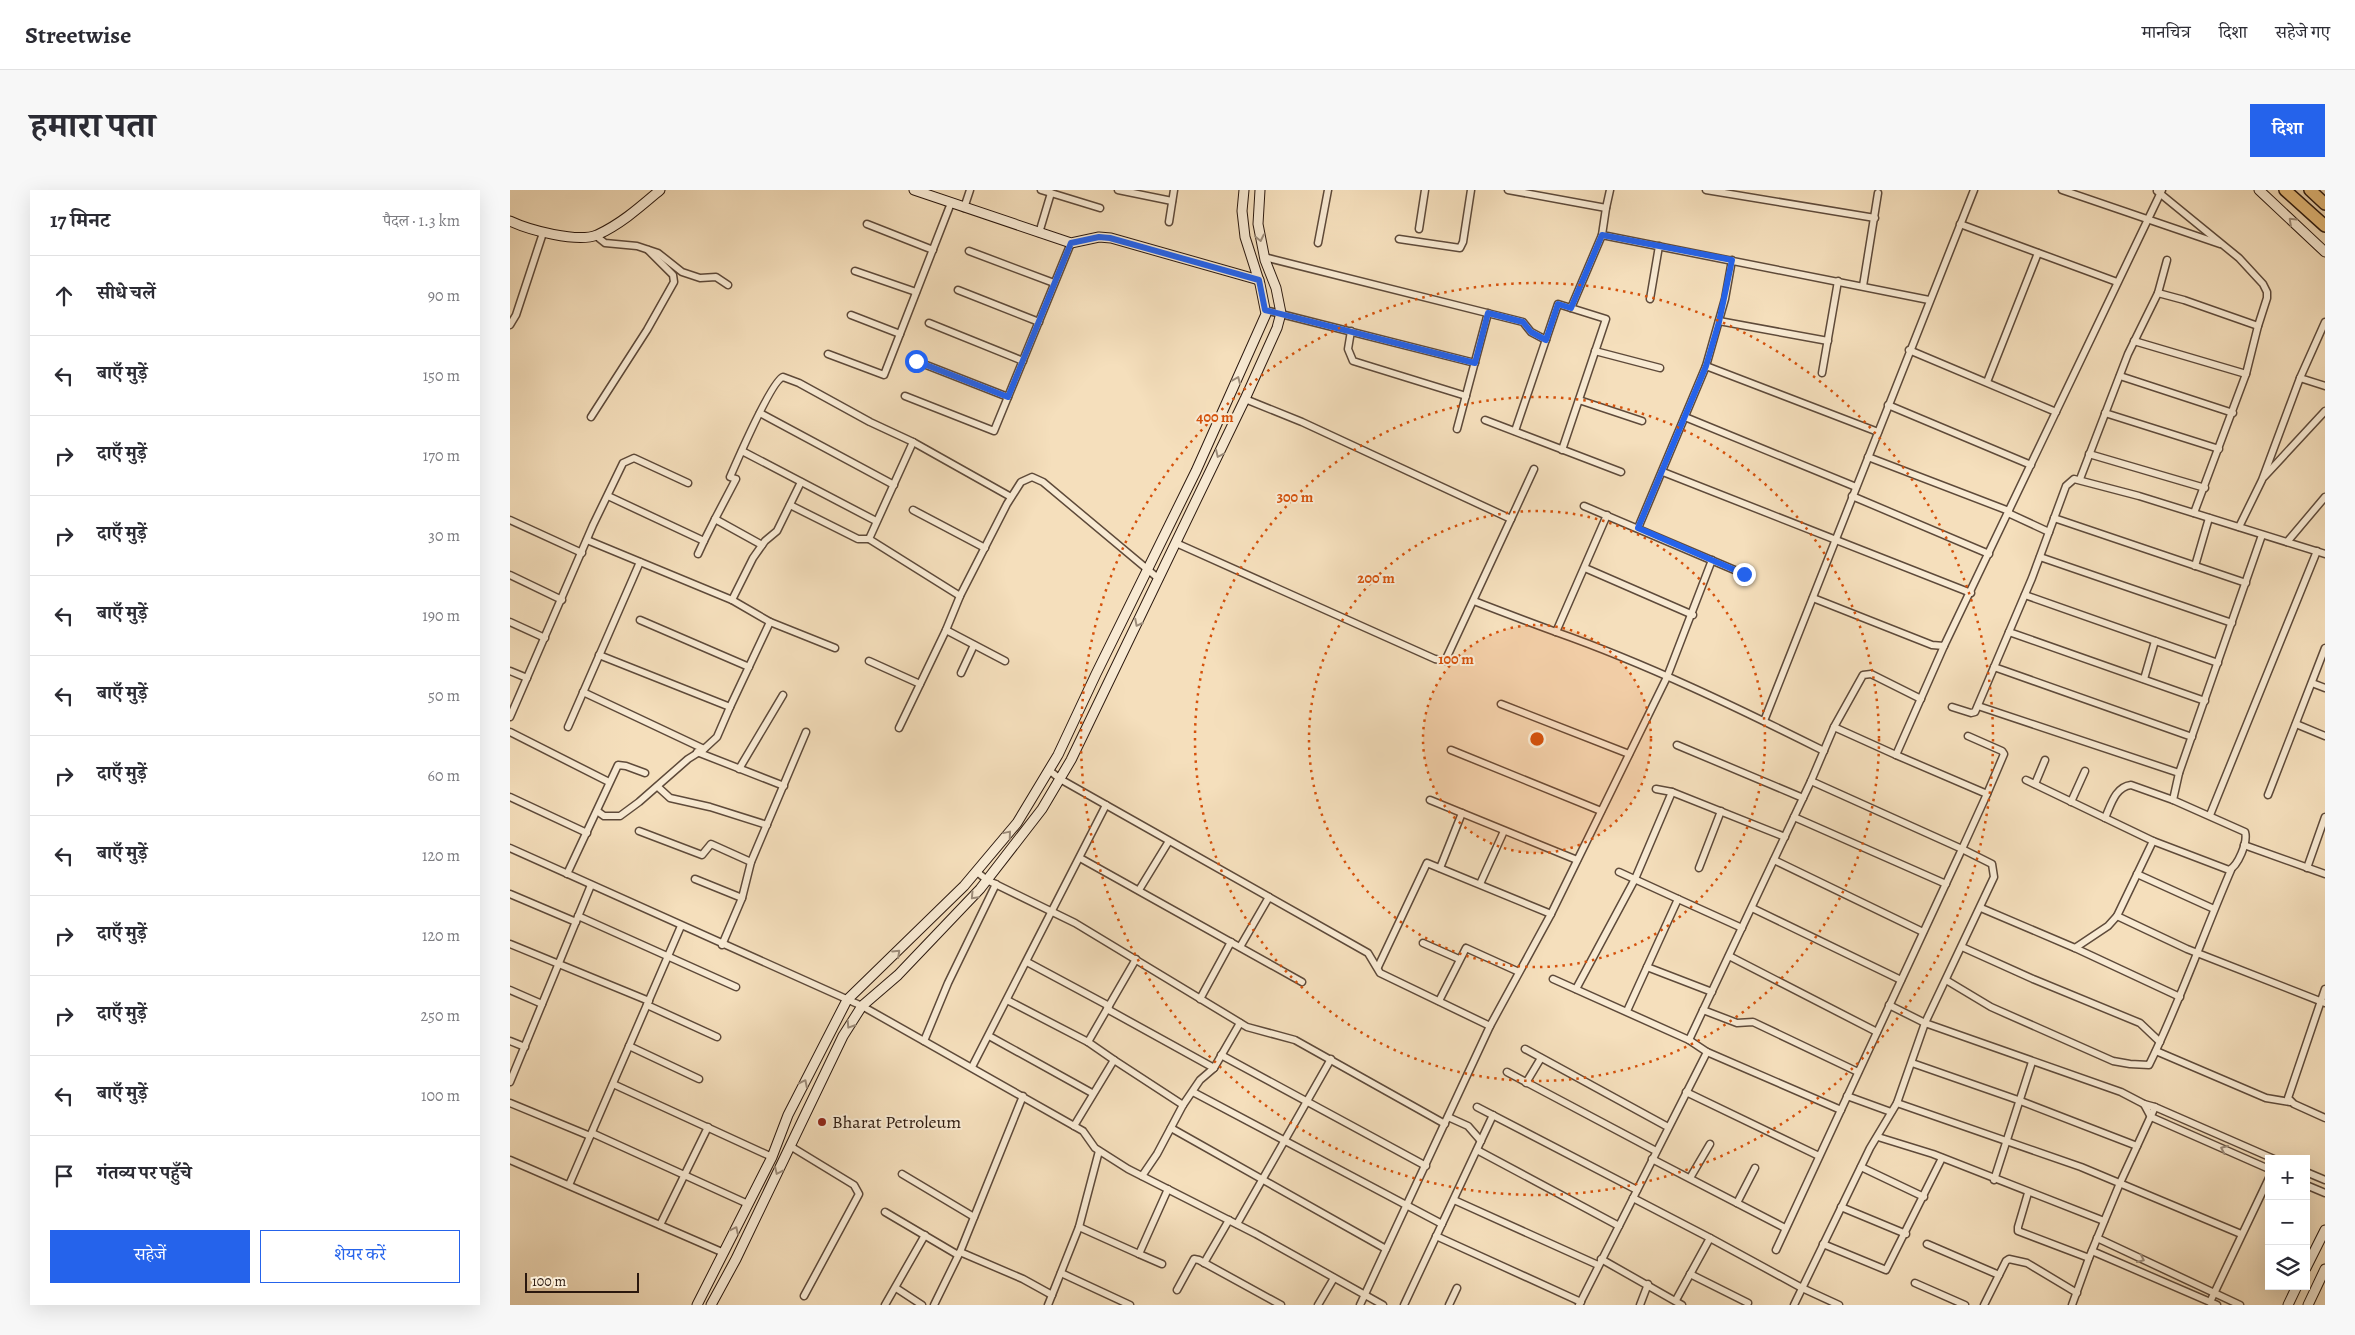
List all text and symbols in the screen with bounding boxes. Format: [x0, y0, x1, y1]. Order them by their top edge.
text: Streetwise [25, 19, 131, 51]
text: मानचित्र [2142, 20, 2191, 44]
text: दिशा [2219, 20, 2247, 44]
text: सहेजे गए [2275, 20, 2330, 44]
text: हमारा पता [30, 101, 155, 149]
button: दिशा [2250, 104, 2325, 157]
text: 17 मिनट [50, 206, 110, 234]
text: पैदल · 1.3 km [383, 210, 460, 232]
one-way arrow [2289, 218, 2298, 227]
one-way arrow [1255, 234, 1265, 243]
text: सीधे चलें [97, 280, 155, 306]
icon: ahead [50, 282, 78, 310]
text: 90 m [428, 285, 460, 307]
route start [905, 350, 928, 373]
text: बाएँ मुड़ें [97, 360, 147, 386]
icon: left [50, 362, 78, 390]
text: 150 m [423, 365, 460, 387]
one-way arrow [1232, 377, 1242, 385]
text: 400 m [1196, 407, 1234, 427]
text: दाएँ मुड़ें [97, 440, 147, 466]
icon: right [50, 442, 78, 470]
text: 170 m [423, 445, 460, 467]
one-way arrow [1215, 449, 1225, 458]
text: 300 m [1277, 487, 1314, 507]
text: दाएँ मुड़ें [97, 520, 147, 546]
icon: right [50, 522, 78, 550]
text: 30 m [428, 525, 460, 547]
route end [1733, 563, 1756, 586]
text: 200 m [1357, 568, 1395, 588]
text: बाएँ मुड़ें [97, 600, 147, 626]
icon: left [50, 602, 78, 630]
text: 190 m [422, 605, 460, 627]
one-way arrow [1134, 617, 1144, 626]
text: 100 m [1438, 649, 1474, 669]
text: बाएँ मुड़ें [97, 680, 147, 706]
icon: left [50, 682, 78, 710]
text: 50 m [428, 685, 460, 707]
centre of rings [1528, 730, 1546, 748]
text: दाएँ मुड़ें [97, 760, 147, 786]
icon: right [50, 762, 78, 790]
text: 60 m [428, 765, 460, 787]
one-way arrow [1002, 831, 1011, 840]
text: बाएँ मुड़ें [97, 840, 147, 866]
icon: left [50, 842, 78, 870]
text: 120 m [422, 845, 460, 867]
one-way arrow [971, 890, 980, 899]
text: दाएँ मुड़ें [97, 920, 147, 946]
icon: right [50, 922, 78, 950]
text: 120 m [422, 925, 460, 947]
one-way arrow [891, 950, 900, 959]
text: दाएँ मुड़ें [97, 1000, 147, 1026]
icon: right [50, 1002, 78, 1030]
text: 250 m [421, 1005, 460, 1027]
one-way arrow [846, 1020, 856, 1029]
one-way arrow [798, 1079, 808, 1088]
text: बाएँ मुड़ें [97, 1080, 147, 1106]
icon: left [50, 1082, 78, 1110]
text: 100 m [421, 1085, 460, 1107]
place label: Bharat Petroleum [832, 1110, 961, 1134]
marker: Bharat Petroleum [816, 1116, 828, 1128]
one-way arrow [2220, 1145, 2229, 1156]
map controls [2265, 1155, 2310, 1290]
button: + [2265, 1155, 2310, 1200]
text: गंतव्य पर पहुँचे [97, 1160, 192, 1186]
icon: arrive [50, 1162, 78, 1190]
one-way arrow [774, 1166, 784, 1175]
button: − [2265, 1200, 2310, 1245]
one-way arrow [729, 1227, 739, 1236]
button: सहेजें [50, 1230, 250, 1283]
button: शेयर करें [260, 1230, 460, 1283]
button: layers [2265, 1245, 2310, 1290]
one-way arrow [2136, 1253, 2145, 1263]
scale bar [525, 1270, 639, 1293]
text: 100 m [532, 1272, 566, 1291]

